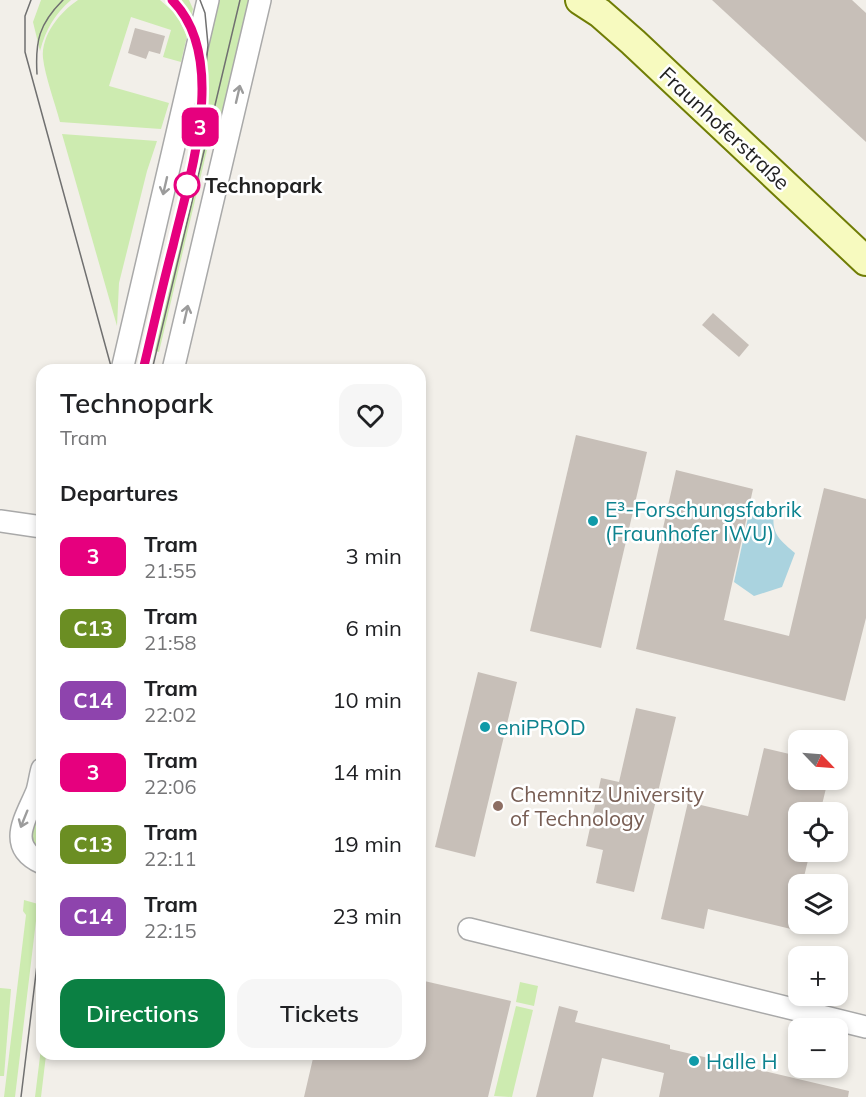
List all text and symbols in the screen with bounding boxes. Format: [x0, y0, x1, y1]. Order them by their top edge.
street label: Fraunhoferstraße [654, 61, 796, 195]
one-way arrow [233, 85, 245, 104]
line badge: 3 [180, 108, 220, 146]
text: 3 [194, 114, 206, 140]
marker: Technopark [174, 172, 200, 198]
place label: Technopark [205, 172, 323, 198]
one-way arrow [159, 176, 171, 195]
one-way arrow [181, 304, 193, 323]
button: heart [339, 384, 402, 447]
text: Technopark [60, 385, 213, 420]
text: Tram [60, 425, 107, 450]
text: Departures [60, 479, 178, 507]
place label: E³-Forschungsfabrik (Fraunhofer IWU) [605, 496, 802, 546]
marker: E³-Forschungsfabrik (Fraunhofer IWU) [586, 514, 600, 528]
text: Tram [144, 530, 198, 558]
text: 3 min [346, 542, 402, 570]
text: 3 [87, 543, 99, 569]
text: 21:55 [144, 558, 197, 583]
text: Tram [144, 602, 198, 630]
text: 6 min [346, 614, 402, 642]
text: C13 [73, 615, 113, 641]
text: 21:58 [144, 630, 197, 655]
text: Tram [144, 674, 198, 702]
text: 10 min [332, 686, 402, 714]
text: C14 [73, 687, 113, 713]
text: 22:02 [144, 702, 197, 727]
place label: eniPROD [497, 714, 586, 740]
marker: eniPROD [478, 720, 492, 734]
north arrow [788, 730, 848, 790]
map controls [788, 730, 848, 1078]
text: Tram [144, 746, 198, 774]
text: 14 min [332, 758, 402, 786]
text: 3 [87, 759, 99, 785]
text: 22:06 [144, 774, 197, 799]
place label: Chemnitz University of Technology [510, 781, 704, 831]
marker: Chemnitz University of Technology [491, 799, 505, 813]
button: locate [788, 802, 848, 862]
one-way arrow [18, 810, 29, 828]
text: Tram [144, 818, 198, 846]
text: 19 min [332, 830, 402, 858]
text: C13 [73, 831, 113, 857]
text: 22:11 [144, 846, 197, 871]
button: layers [788, 874, 848, 934]
text: Tram [144, 890, 198, 918]
text: 23 min [332, 902, 402, 930]
text: C14 [73, 903, 113, 929]
text: 22:15 [144, 918, 197, 943]
button: + [788, 946, 848, 1006]
button: Directions [60, 979, 225, 1048]
button: Tickets [237, 979, 402, 1048]
button: − [788, 1018, 848, 1078]
place label: Halle H [706, 1048, 778, 1074]
marker: Halle H [687, 1054, 701, 1068]

